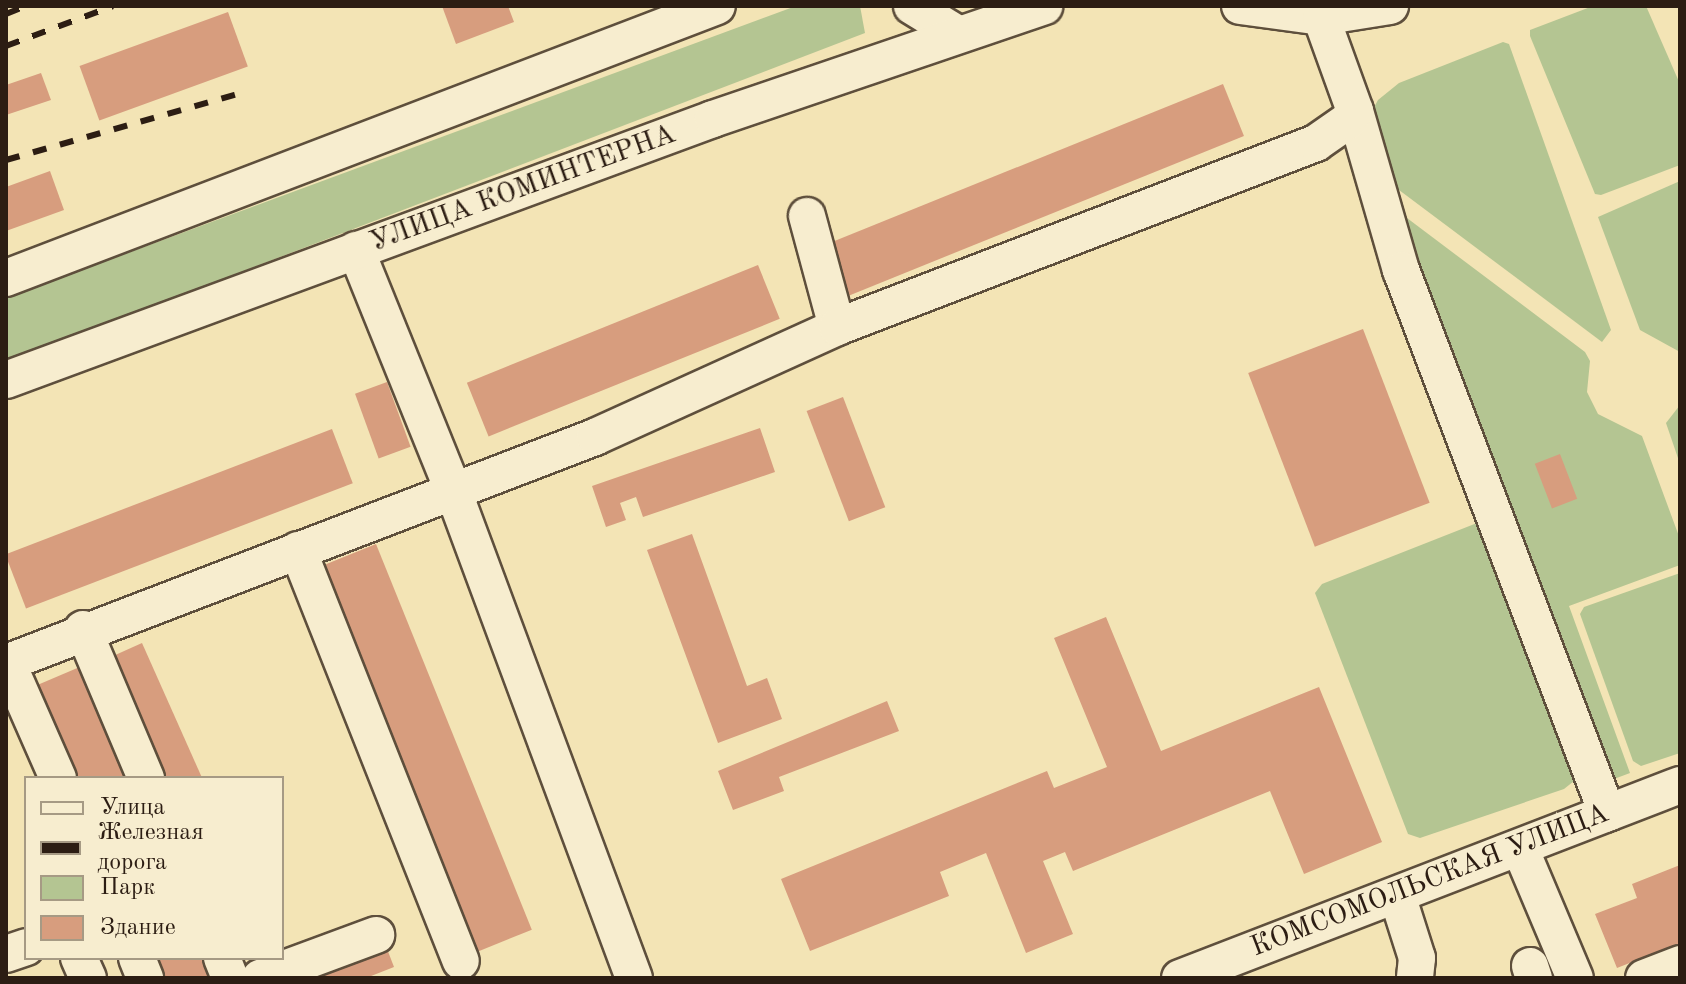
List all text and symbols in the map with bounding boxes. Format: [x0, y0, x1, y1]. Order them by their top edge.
street label: УЛИЦА КОМИНТЕРНА [365, 118, 681, 260]
legend [24, 776, 284, 960]
text: Улица [100, 796, 165, 820]
street label: КОМСОМОЛЬСКАЯ УЛИЦА [1246, 797, 1614, 965]
text: Железная дорога [97, 821, 204, 875]
text: Парк [100, 876, 155, 900]
text: Здание [100, 916, 176, 940]

